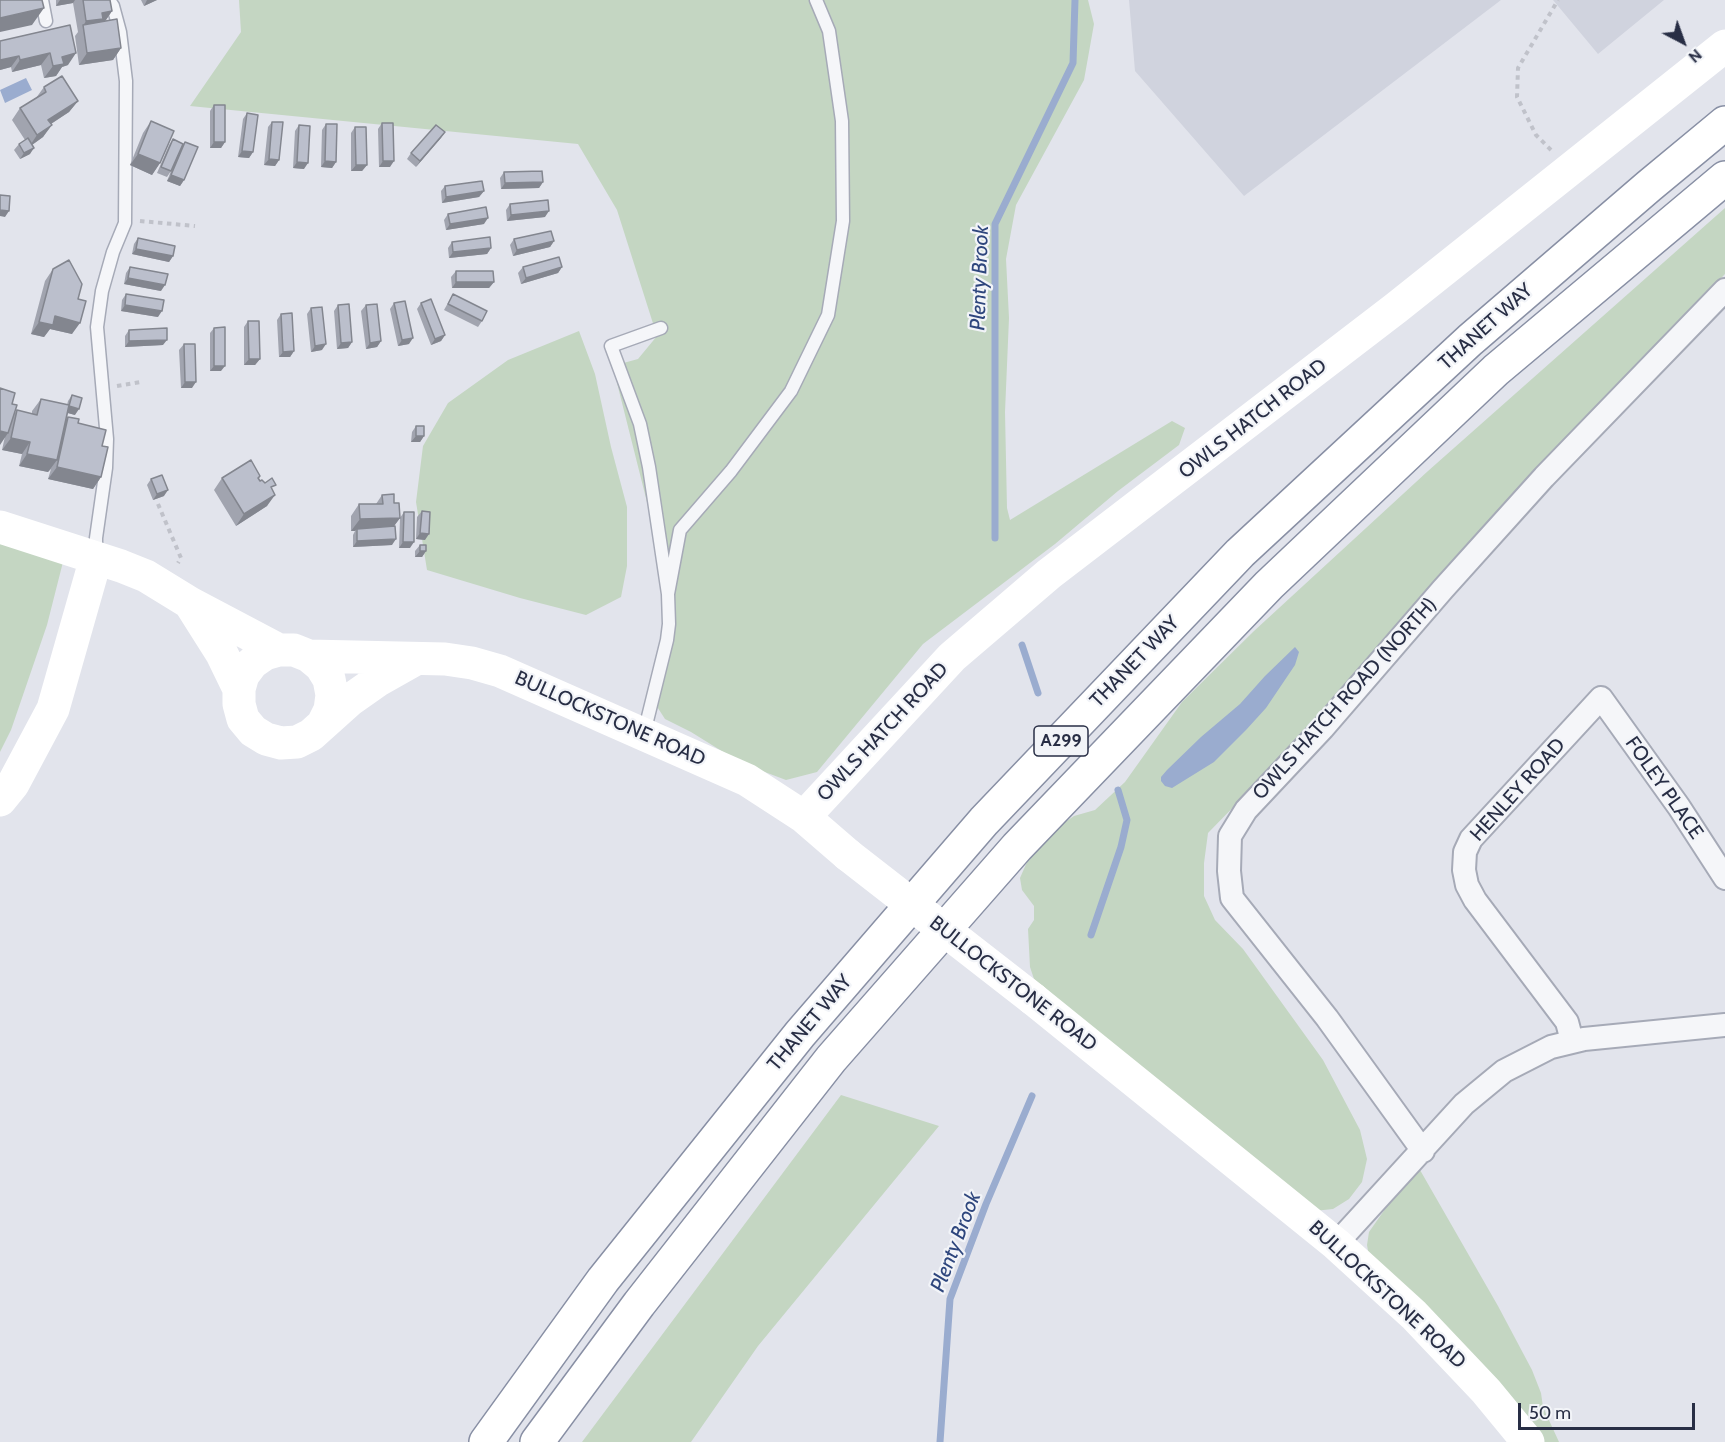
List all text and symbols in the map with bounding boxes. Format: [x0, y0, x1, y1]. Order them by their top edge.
north arrow [1653, 12, 1713, 72]
text: N [1685, 45, 1706, 67]
water label: Plenty Brook [966, 225, 994, 331]
street label: THANET WAY [1434, 279, 1538, 375]
street label: OWLS HATCH ROAD [1174, 354, 1332, 484]
street label: OWLS HATCH ROAD (NORTH) [1248, 593, 1442, 805]
street label: THANET WAY [1085, 611, 1185, 713]
street label: OWLS HATCH ROAD [813, 658, 953, 806]
street label: BULLOCKSTONE ROAD [511, 666, 709, 772]
road number: A299 [1034, 726, 1088, 756]
street label: FOLEY PLACE [1620, 732, 1708, 844]
street label: HENLEY ROAD [1465, 734, 1571, 846]
street label: BULLOCKSTONE ROAD [924, 911, 1102, 1057]
street label: THANET WAY [763, 970, 857, 1076]
water label: Plenty Brook [925, 1188, 987, 1296]
street label: BULLOCKSTONE ROAD [1304, 1216, 1470, 1374]
scale bar [1521, 1391, 1698, 1429]
text: 50 m [1529, 1402, 1571, 1424]

